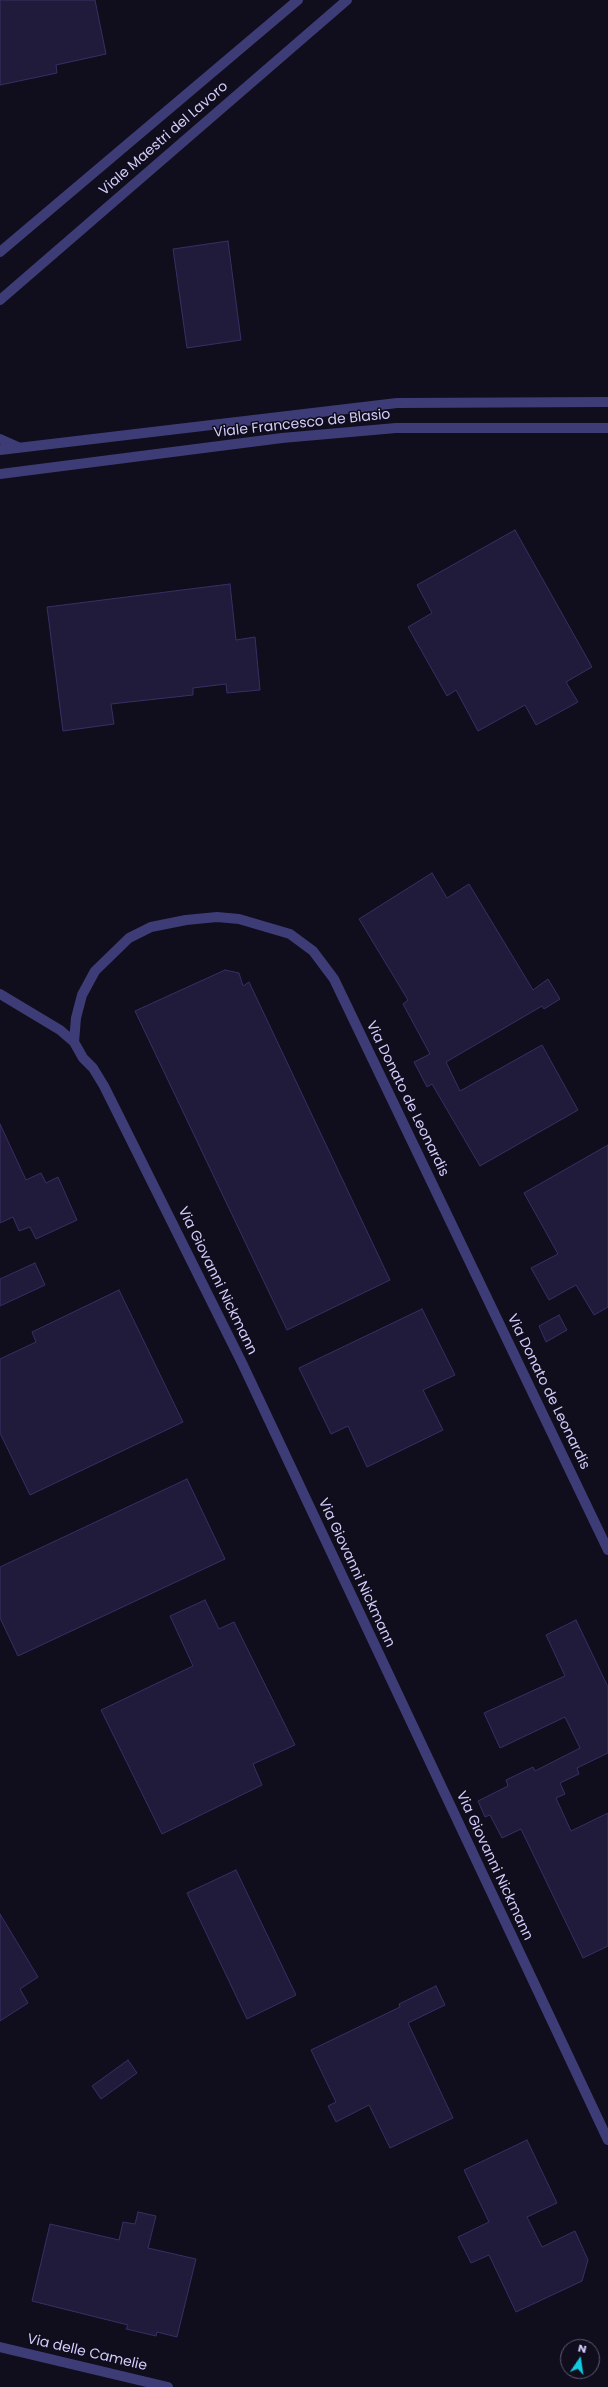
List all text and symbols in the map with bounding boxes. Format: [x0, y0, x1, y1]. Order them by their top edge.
street label: Viale Maestri del Lavoro [96, 79, 232, 199]
street label: Viale Francesco de Blasio [213, 406, 391, 442]
street label: Via Donato de Leonardis [362, 1019, 452, 1179]
street label: Via Giovanni Nickmann [174, 1204, 260, 1358]
street label: Via Donato de Leonardis [503, 1312, 593, 1472]
street label: Via Giovanni Nickmann [314, 1496, 398, 1650]
street label: Via Giovanni Nickmann [452, 1789, 536, 1943]
street label: Via delle Camelie [25, 2331, 149, 2375]
north arrow [560, 2339, 600, 2379]
text: N [577, 2340, 588, 2357]

